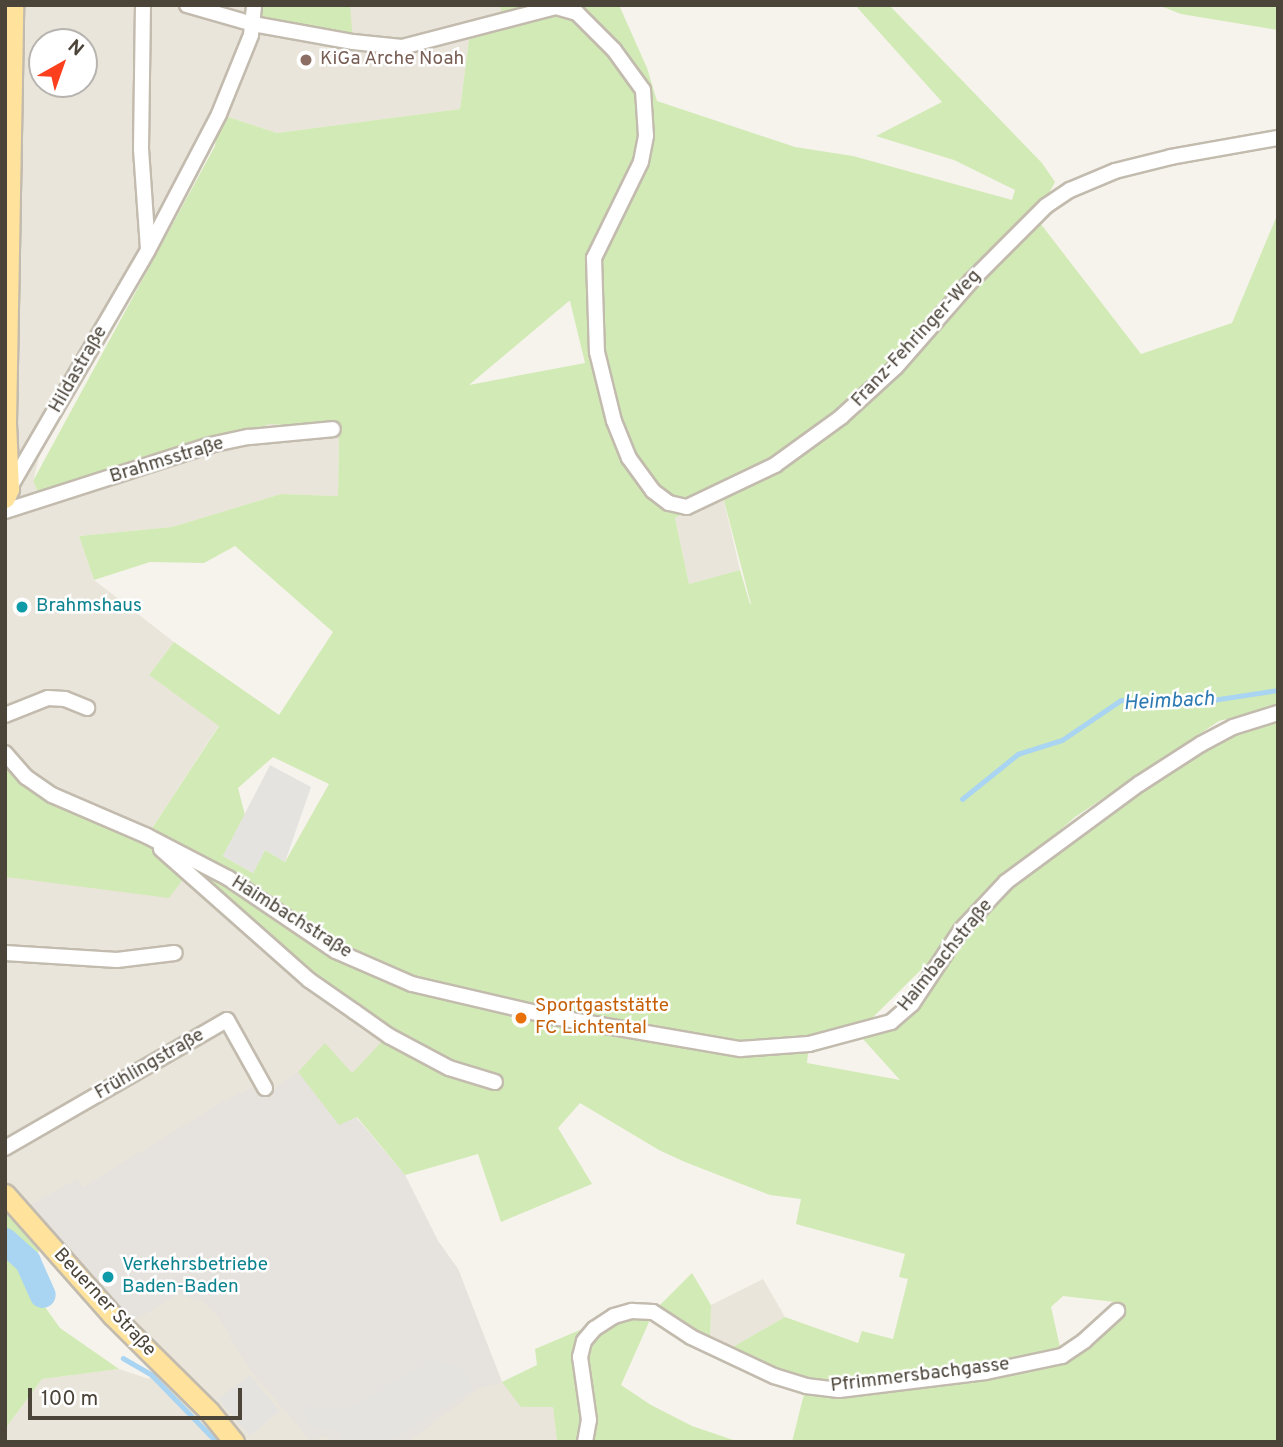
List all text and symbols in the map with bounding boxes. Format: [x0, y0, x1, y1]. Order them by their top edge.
north arrow [28, 28, 98, 98]
text: N [62, 35, 88, 62]
place label: KiGa Arche Noah [320, 49, 465, 71]
marker: KiGa Arche Noah [298, 52, 314, 68]
street label: Franz-Fehringer-Weg [847, 266, 987, 412]
street label: Hildastraße [45, 322, 113, 418]
street label: Brahmsstraße [107, 433, 227, 489]
place label: Brahmshaus [36, 596, 142, 618]
marker: Brahmshaus [14, 599, 30, 615]
water label: Heimbach [1123, 687, 1215, 717]
street label: Haimbachstraße [226, 872, 356, 964]
street label: Haimbachstraße [894, 895, 998, 1017]
place label: Sportgaststätte FC Lichtental [535, 996, 669, 1040]
marker: Sportgaststätte FC Lichtental [513, 1010, 529, 1026]
street label: Frühlingstraße [91, 1025, 209, 1105]
street label: Beuerner Straße [48, 1244, 160, 1362]
place label: Verkehrsbetriebe Baden-Baden [122, 1255, 268, 1299]
marker: Verkehrsbetriebe Baden-Baden [100, 1269, 116, 1285]
street label: Pfrimmersbachgasse [829, 1354, 1011, 1398]
scale bar [32, 1374, 245, 1418]
text: 100 m [41, 1386, 98, 1413]

